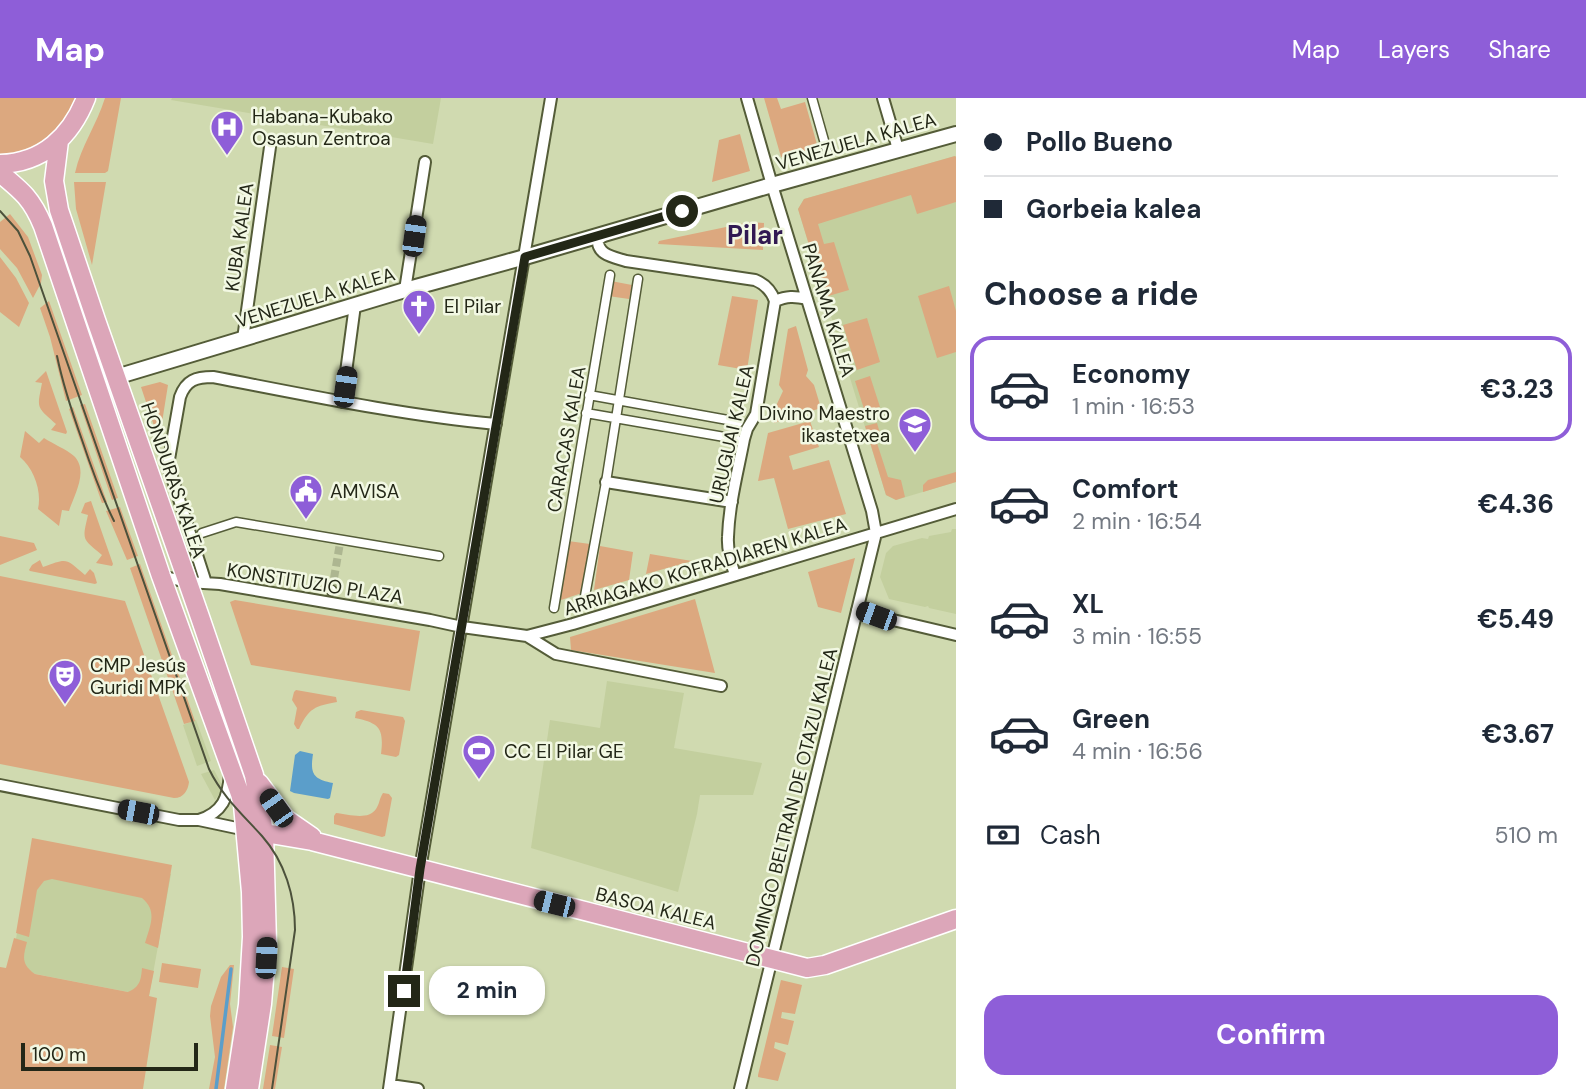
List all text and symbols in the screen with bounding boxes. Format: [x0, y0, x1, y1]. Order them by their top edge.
text: Map [35, 28, 105, 71]
text: Map [1292, 34, 1340, 65]
text: Layers [1378, 34, 1450, 65]
text: Share [1488, 34, 1551, 65]
place label: Habana-Kubako Osasun Zentroa [252, 104, 393, 151]
street label: VENEZUELA KALEA [773, 107, 940, 176]
hospital icon: Habana-Kubako Osasun Zentroa [208, 108, 246, 157]
text: Pollo Bueno [1026, 125, 1173, 159]
street label: KUBA KALEA [219, 181, 260, 293]
text: Gorbeia kalea [1026, 192, 1201, 226]
route start [666, 195, 698, 227]
car [401, 214, 428, 258]
district label: Pilar [727, 218, 783, 252]
street label: PANAMA KALEA [796, 240, 861, 380]
street label: VENEZUELA KALEA [232, 261, 398, 334]
text: Choose a ride [984, 273, 1199, 315]
church icon: El Pilar [400, 287, 438, 336]
place label: El Pilar [444, 294, 501, 319]
icon: car [988, 357, 1051, 420]
text: Economy [1072, 357, 1190, 391]
street label: URUGUAI KALEA [703, 362, 760, 506]
street label: CARACAS KALEA [541, 364, 592, 514]
car [332, 365, 359, 409]
text: €3.23 [1481, 372, 1554, 406]
text: 1 min · 16:53 [1072, 391, 1195, 421]
street label: HONDURAS KALEA [135, 399, 212, 562]
place label: Divino Maestro ikastetxea [759, 401, 890, 448]
school or university icon: Divino Maestro ikastetxea [896, 405, 934, 454]
public building icon: AMVISA [287, 472, 325, 521]
icon: car [988, 472, 1051, 535]
text: Comfort [1072, 472, 1178, 506]
place label: AMVISA [330, 479, 400, 504]
text: €4.36 [1478, 487, 1554, 521]
text: 2 min · 16:54 [1072, 506, 1202, 536]
street label: ARRIAGAKO KOFRADIAREN KALEA [560, 511, 850, 622]
street label: KONSTITUZIO PLAZA [225, 557, 405, 610]
icon: car [988, 587, 1051, 650]
text: XL [1072, 587, 1104, 621]
car [853, 599, 900, 633]
text: €5.49 [1477, 602, 1554, 636]
text: 3 min · 16:55 [1072, 621, 1202, 651]
street label: DOMINGO BELTRAN DE OTAZU KALEA [740, 645, 843, 969]
place label: CMP Jesús Guridi MPK [90, 653, 187, 700]
theatre icon: CMP Jesús Guridi MPK [46, 657, 84, 706]
icon: car [988, 702, 1051, 765]
text: Green [1072, 702, 1150, 736]
text: €3.67 [1482, 717, 1554, 751]
sports icon: CC El Pilar GE [460, 732, 498, 781]
text: 4 min · 16:56 [1072, 736, 1203, 766]
place label: CC El Pilar GE [504, 739, 624, 764]
car [256, 785, 297, 831]
car [116, 798, 161, 826]
icon: cash [984, 816, 1022, 854]
text: Cash [1040, 818, 1101, 852]
text: 510 m [1494, 820, 1558, 850]
street label: BASOA KALEA [593, 881, 719, 936]
car [532, 889, 577, 919]
car [255, 936, 278, 980]
callout: 2 min [428, 966, 544, 1015]
route end [388, 975, 420, 1007]
text: 2 min [457, 975, 517, 1005]
button: Confirm [984, 995, 1558, 1075]
scale bar [21, 1040, 198, 1072]
text: 100 m [32, 1042, 86, 1067]

